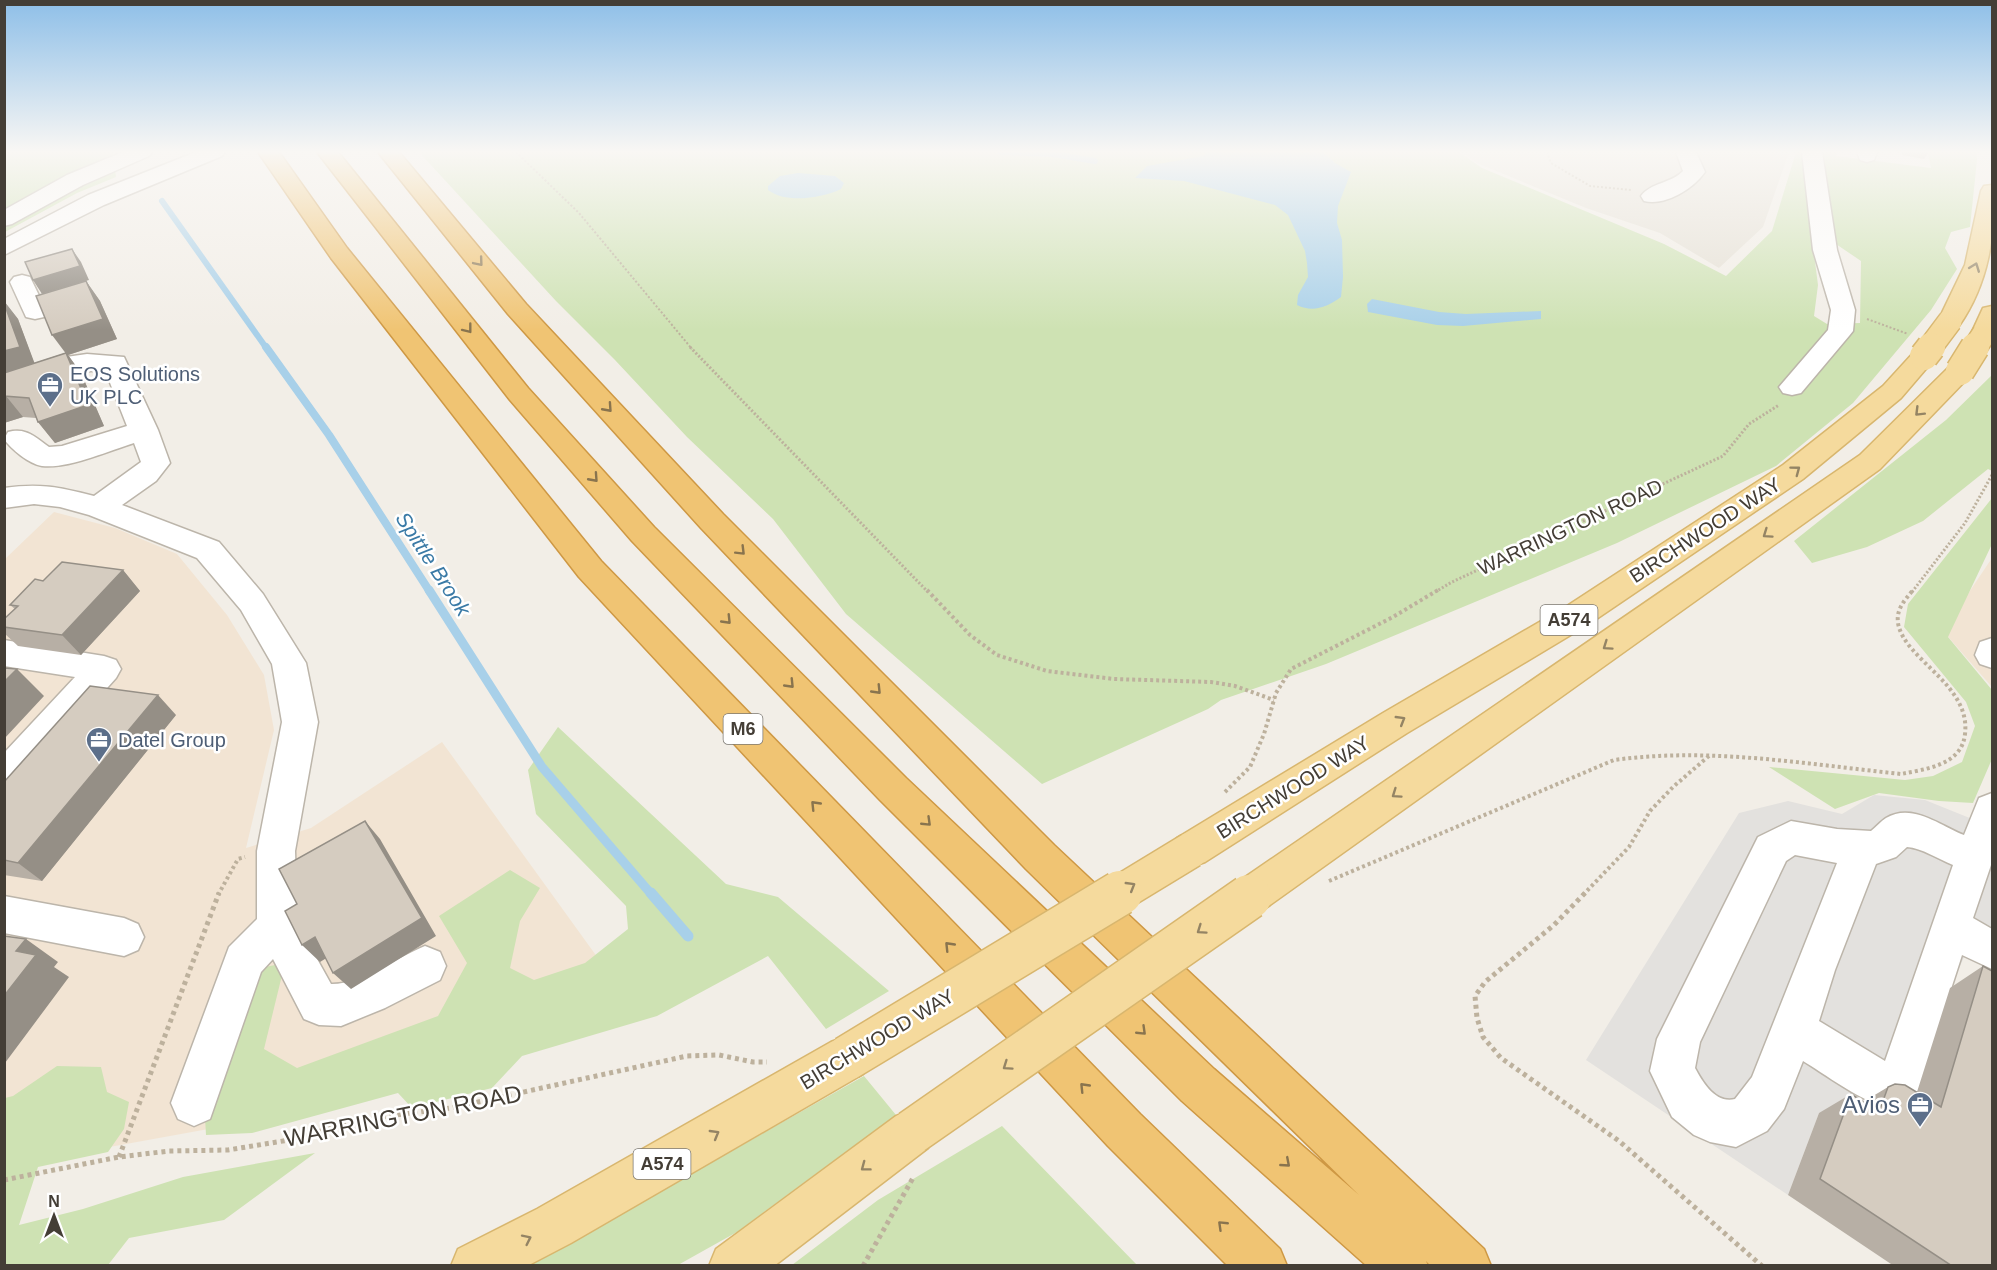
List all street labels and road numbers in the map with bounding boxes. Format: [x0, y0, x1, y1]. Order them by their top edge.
street label: BIRCHWOOD WAY [1625, 473, 1785, 587]
street label: WARRINGTON ROAD [1474, 475, 1666, 579]
road number: A574 [1540, 605, 1598, 635]
road number: M6 [724, 714, 762, 744]
street label: BIRCHWOOD WAY [1213, 731, 1373, 843]
street label: BIRCHWOOD WAY [796, 984, 958, 1094]
street label: WARRINGTON ROAD [282, 1079, 524, 1152]
road number: A574 [634, 1149, 690, 1179]

